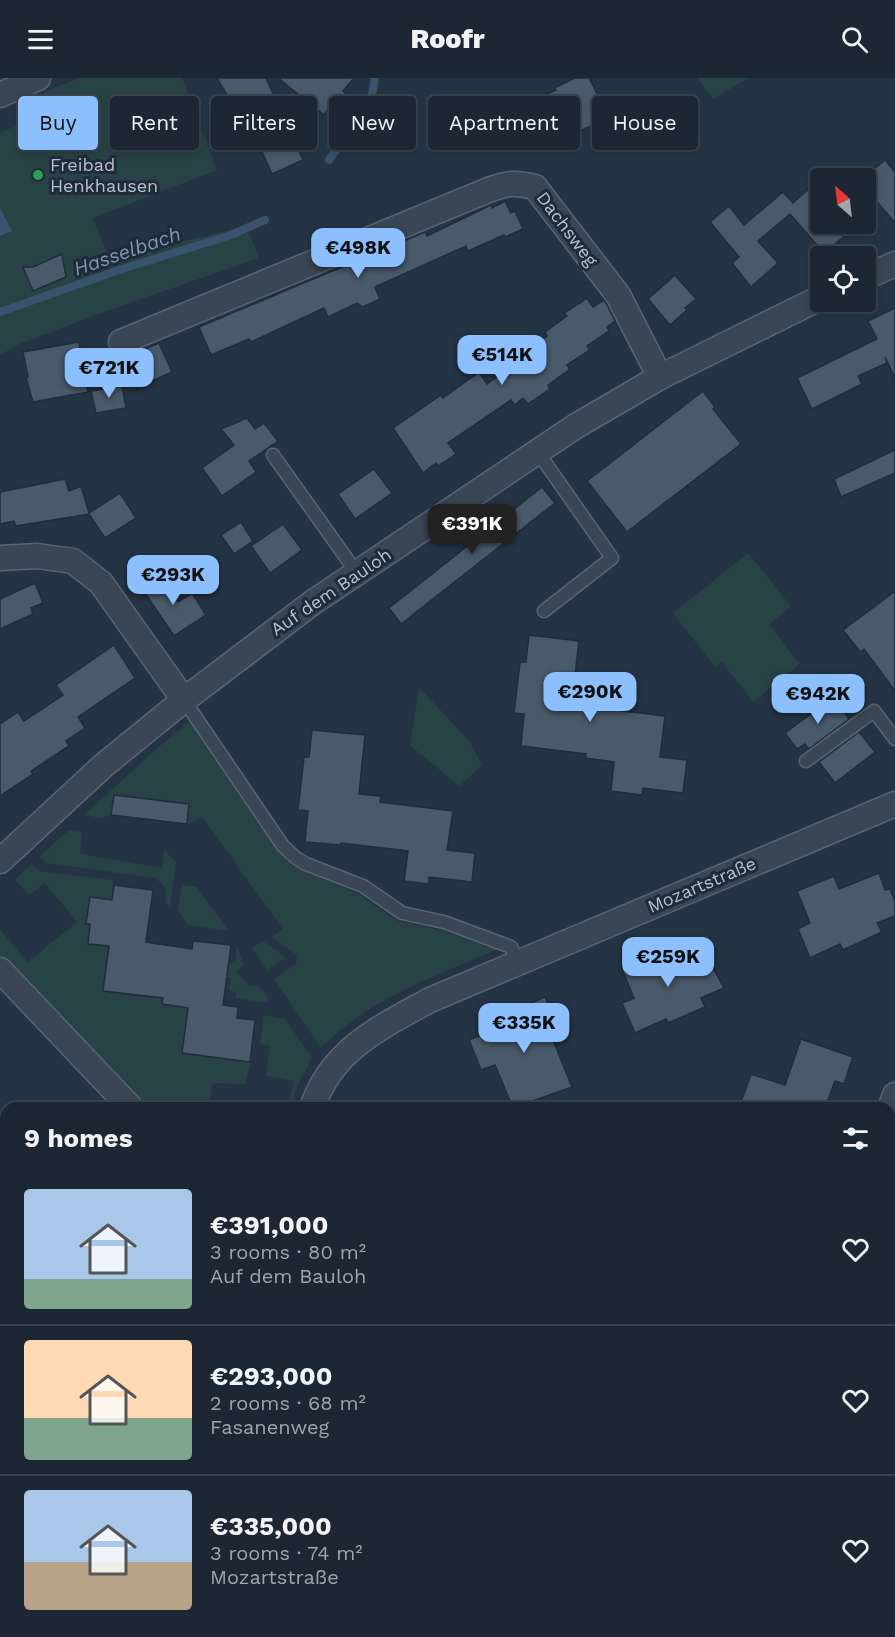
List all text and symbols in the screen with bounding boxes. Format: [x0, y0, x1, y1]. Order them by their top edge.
icon: menu [24, 23, 57, 56]
text: Roofr [410, 23, 485, 55]
icon: search [838, 23, 871, 56]
chip: Buy [18, 96, 98, 150]
chip: Rent [110, 96, 199, 150]
chip: Filters [211, 96, 317, 150]
chip: New [329, 96, 416, 150]
chip: Apartment [428, 96, 580, 150]
chip: House [592, 96, 698, 150]
place label: Freibad Henkhausen [50, 154, 158, 196]
marker: Freibad Henkhausen [31, 168, 45, 182]
north arrow [810, 168, 876, 234]
map controls [810, 168, 876, 312]
street label: Dachsweg [533, 187, 603, 271]
water label: Hasselbach [70, 221, 184, 281]
pin: €498K [316, 228, 400, 279]
text: €498K [325, 235, 391, 259]
button: locate [810, 246, 876, 312]
pin: €514K [460, 335, 544, 386]
text: €514K [471, 342, 533, 366]
pin: €721K [67, 348, 151, 399]
text: €721K [79, 355, 139, 379]
pin: €391K [430, 504, 514, 555]
text: €391K [442, 511, 502, 535]
street label: Auf dem Bauloh [266, 544, 395, 640]
pin: €293K [131, 555, 215, 606]
text: €293K [141, 562, 205, 586]
pin: €290K [548, 672, 632, 723]
pin: €942K [776, 674, 860, 725]
text: €290K [557, 679, 623, 703]
text: €942K [786, 681, 850, 705]
street label: Mozartstraße [644, 852, 759, 917]
pin: €259K [626, 937, 710, 988]
text: €259K [636, 944, 700, 968]
pin: €335K [482, 1003, 566, 1054]
text: €335K [492, 1010, 556, 1034]
icon: filters [839, 1122, 872, 1155]
text: 9 homes [24, 1123, 133, 1153]
text: €391,000 [210, 1210, 328, 1240]
icon: home [72, 1213, 144, 1285]
icon: heart [839, 1233, 872, 1266]
text: 3 rooms · 80 m² [210, 1240, 366, 1264]
text: Auf dem Bauloh [210, 1264, 366, 1288]
text: €293,000 [210, 1361, 333, 1391]
icon: home [72, 1364, 144, 1436]
icon: heart [839, 1384, 872, 1417]
text: 2 rooms · 68 m² [210, 1391, 366, 1415]
text: Fasanenweg [210, 1415, 329, 1439]
text: €335,000 [210, 1511, 332, 1541]
icon: home [72, 1514, 144, 1586]
icon: heart [839, 1534, 872, 1567]
text: 3 rooms · 74 m² [210, 1541, 363, 1565]
text: Mozartstraße [210, 1565, 339, 1589]

